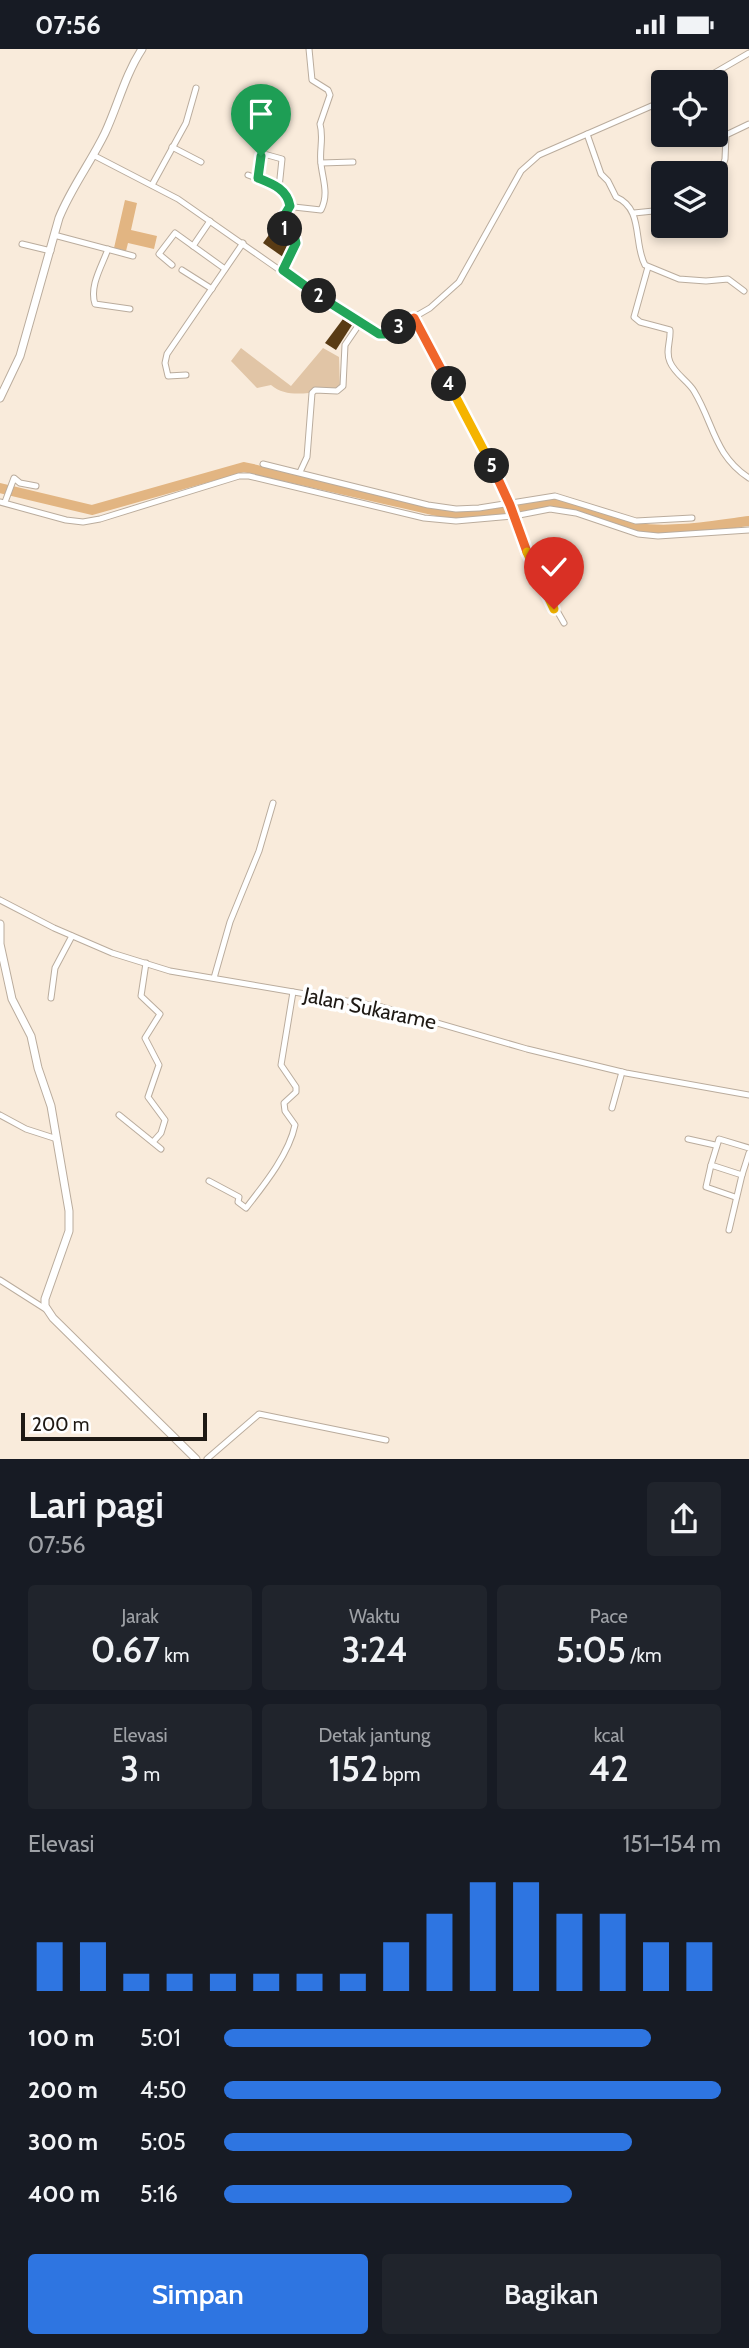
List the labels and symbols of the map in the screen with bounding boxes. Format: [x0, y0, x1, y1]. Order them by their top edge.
pin [231, 84, 291, 156]
pin: 1 [268, 211, 302, 247]
pin: 2 [302, 279, 336, 313]
pin: 3 [382, 309, 416, 345]
pin: 4 [432, 367, 466, 401]
pin: 5 [475, 449, 510, 483]
pin [524, 537, 584, 609]
street label: Jalan Sukarame [300, 982, 439, 1034]
scale bar [21, 1410, 206, 1442]

